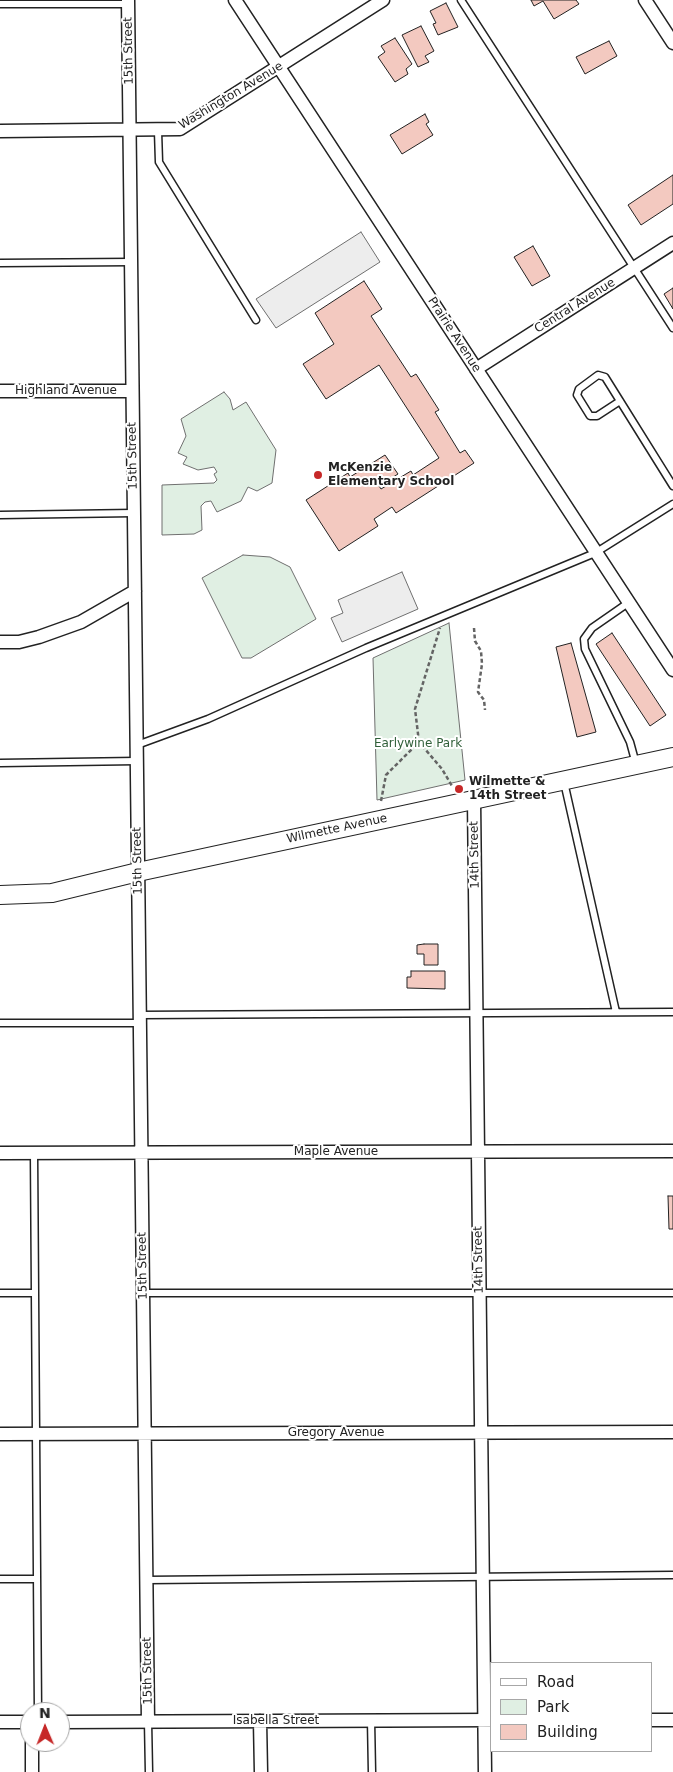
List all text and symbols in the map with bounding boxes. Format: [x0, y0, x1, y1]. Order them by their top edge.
street label: 15th Street [121, 17, 137, 85]
street label: Washington Avenue [176, 59, 286, 133]
street label: Central Avenue [532, 275, 618, 337]
street label: Prairie Avenue [424, 295, 484, 375]
street label: Highland Avenue [15, 384, 117, 398]
street label: 15th Street [125, 422, 141, 490]
place label: McKenzie Elementary School [328, 461, 454, 489]
marker: McKenzie Elementary School [312, 469, 324, 481]
park label: Earlywine Park [374, 737, 462, 751]
place label: Wilmette & 14th Street [469, 775, 546, 803]
marker: Wilmette & 14th Street [453, 783, 465, 795]
street label: Wilmette Avenue [285, 811, 389, 847]
street label: 14th Street [467, 821, 483, 889]
street label: 15th Street [130, 827, 146, 895]
street label: Maple Avenue [294, 1145, 378, 1159]
street label: 14th Street [471, 1226, 487, 1294]
street label: 15th Street [135, 1232, 151, 1300]
street label: Gregory Avenue [288, 1426, 384, 1440]
street label: 15th Street [140, 1637, 156, 1705]
legend [490, 1662, 653, 1752]
text: Road [537, 1673, 575, 1691]
text: Park [537, 1698, 569, 1716]
north arrow [20, 1702, 70, 1752]
text: N [39, 1705, 51, 1721]
street label: Isabella Street [233, 1714, 319, 1728]
text: Building [537, 1723, 598, 1741]

